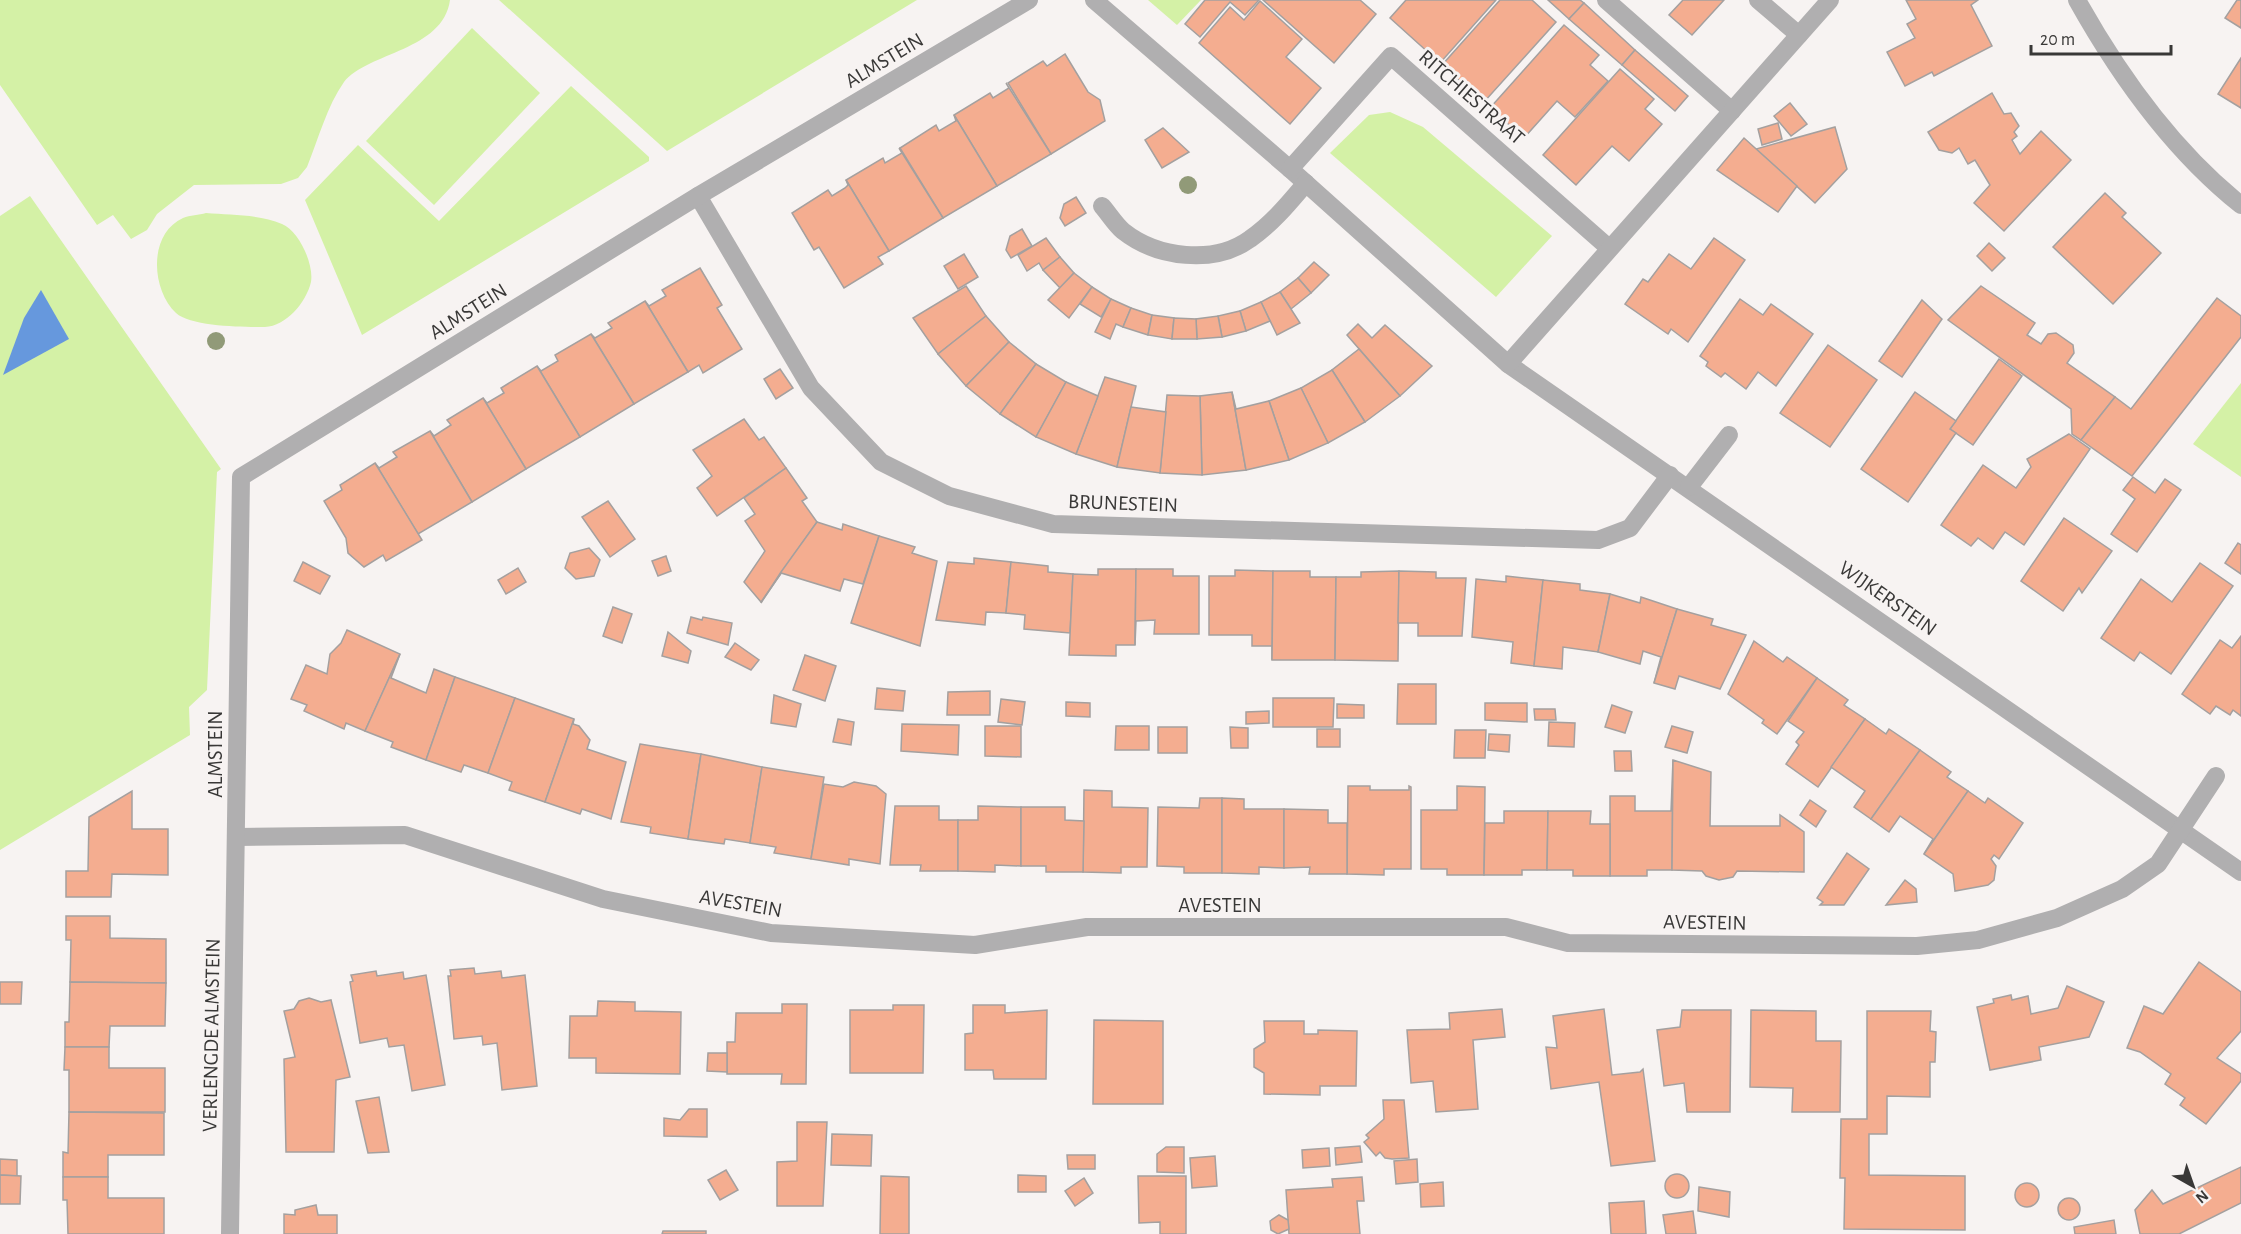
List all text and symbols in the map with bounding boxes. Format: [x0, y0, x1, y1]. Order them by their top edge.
scale bar [2031, 18, 2170, 56]
street label: ALMSTEIN [841, 29, 927, 92]
text: 20 m [2040, 31, 2075, 49]
street label: RITCHIESTRAAT [1415, 46, 1529, 149]
street label: ALMSTEIN [426, 279, 511, 343]
street label: BRUNESTEIN [1068, 491, 1178, 516]
street label: WIJKERSTEIN [1835, 557, 1940, 640]
street label: ALMSTEIN [205, 710, 226, 798]
street label: AVESTEIN [698, 886, 784, 921]
street label: AVESTEIN [1178, 895, 1262, 916]
street label: AVESTEIN [1663, 911, 1747, 934]
street label: VERLENGDE ALMSTEIN [199, 938, 224, 1132]
north arrow [2163, 1156, 2223, 1216]
text: N [2193, 1187, 2211, 1206]

